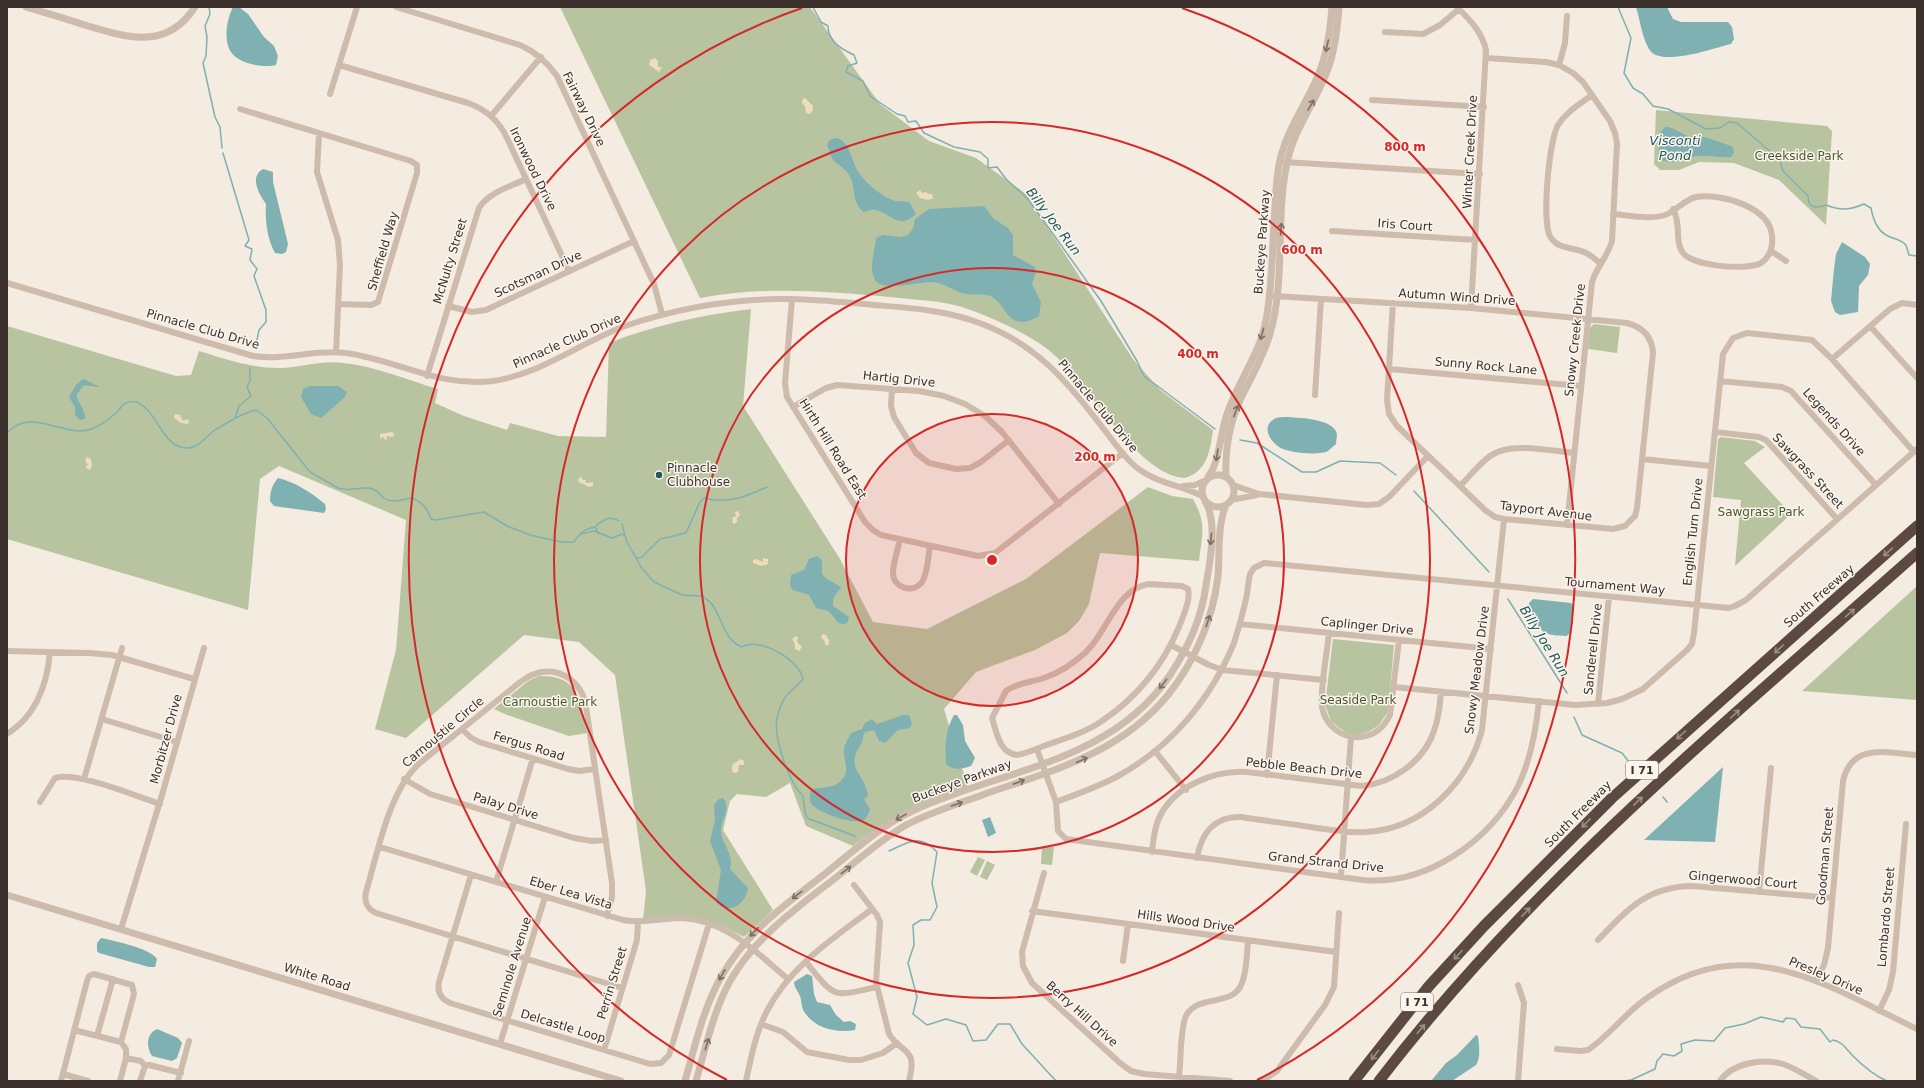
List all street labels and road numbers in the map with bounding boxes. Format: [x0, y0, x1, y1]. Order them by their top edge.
street label: Fairway Drive [560, 69, 608, 149]
street label: Winter Creek Drive [1460, 95, 1480, 209]
street label: Ironwood Drive [507, 125, 559, 213]
street label: Buckeye Parkway [1251, 189, 1273, 295]
street label: Sheffield Way [365, 210, 401, 292]
street label: McNulty Street [430, 216, 470, 306]
street label: Iris Court [1377, 216, 1433, 234]
street label: Scotsman Drive [492, 248, 584, 300]
street label: Snowy Creek Drive [1562, 283, 1588, 397]
street label: Autumn Wind Drive [1398, 286, 1516, 308]
street label: Pinnacle Club Drive [145, 306, 261, 352]
street label: Pinnacle Club Drive [511, 311, 623, 371]
street label: Sunny Rock Lane [1434, 355, 1538, 377]
street label: Pinnacle Club Drive [1055, 357, 1141, 455]
street label: Hartig Drive [862, 368, 936, 390]
street label: Legends Drive [1800, 385, 1868, 459]
street label: Hirth Hill Road East [796, 396, 870, 502]
street label: Sawgrass Street [1770, 431, 1847, 512]
street label: English Turn Drive [1680, 477, 1706, 587]
street label: Tayport Avenue [1498, 498, 1593, 524]
street label: South Freeway [1781, 562, 1857, 630]
street label: Tournament Way [1563, 575, 1666, 597]
street label: Sanderell Drive [1581, 602, 1605, 696]
street label: Snowy Meadow Drive [1462, 605, 1492, 735]
street label: Caplinger Drive [1320, 614, 1414, 638]
street label: Morbitzer Drive [147, 692, 185, 786]
street label: Carnoustie Circle [399, 694, 487, 770]
street label: Fergus Road [492, 729, 566, 763]
street label: Pebble Beach Drive [1245, 755, 1363, 781]
street label: Buckeye Parkway [910, 756, 1014, 806]
road number: I 71 [1626, 761, 1658, 779]
street label: South Freeway [1542, 778, 1614, 850]
street label: Palay Drive [472, 789, 540, 823]
street label: Goodman Street [1814, 806, 1836, 906]
street label: Grand Strand Drive [1267, 849, 1385, 875]
street label: Lombardo Street [1875, 866, 1897, 968]
street label: Gingerwood Court [1688, 868, 1798, 892]
street label: Eber Lea Vista [528, 874, 614, 912]
street label: Hills Wood Drive [1136, 907, 1236, 935]
street label: Seminole Avenue [490, 915, 534, 1019]
street label: Perrin Street [594, 945, 630, 1021]
street label: Presley Drive [1787, 954, 1865, 998]
street label: White Road [282, 960, 352, 994]
street label: Berry Hill Drive [1043, 978, 1121, 1050]
road number: I 71 [1401, 993, 1433, 1011]
street label: Delcastle Loop [519, 1006, 607, 1046]

